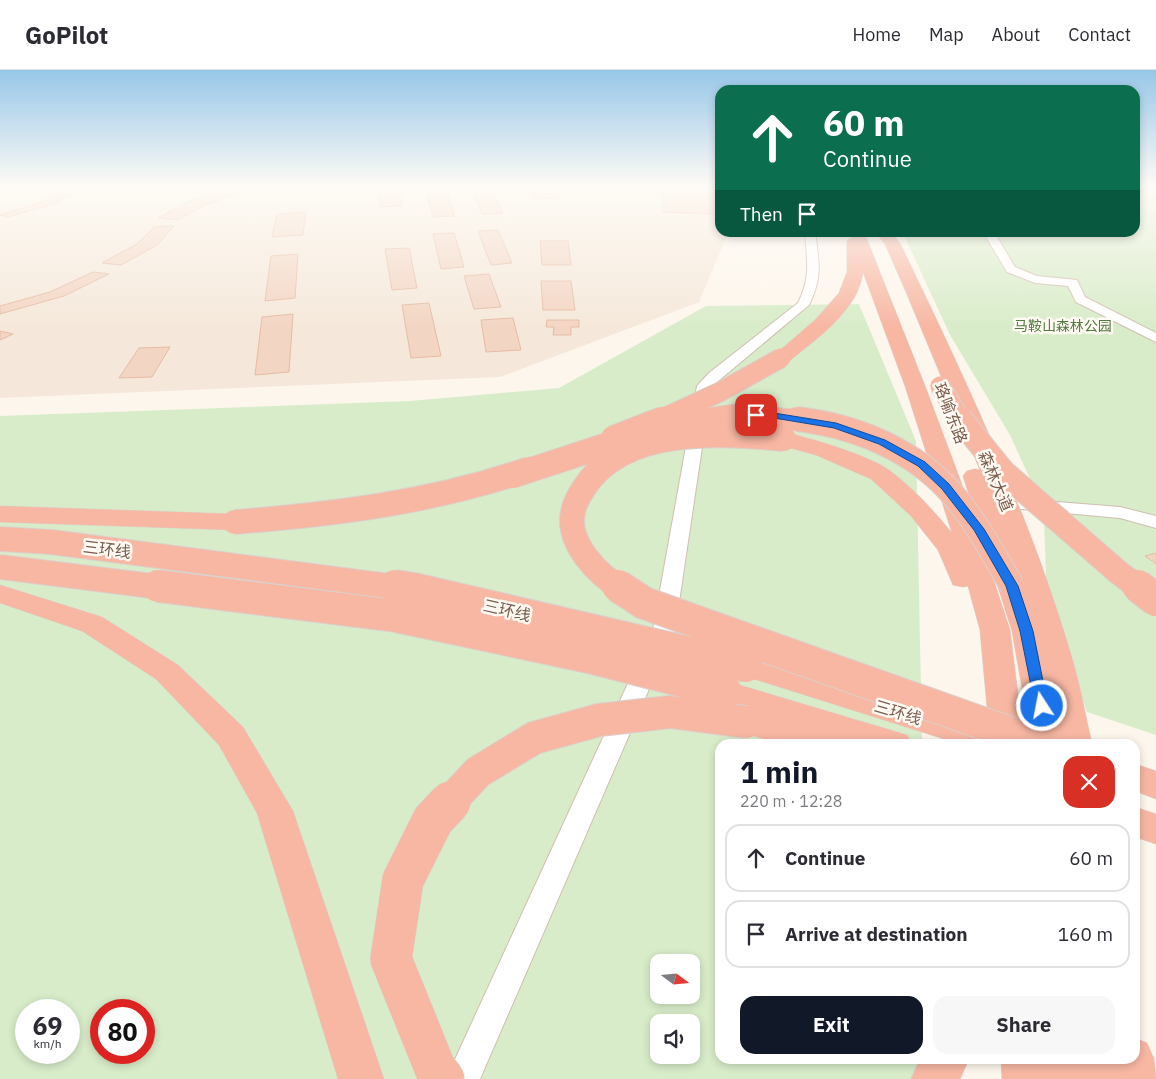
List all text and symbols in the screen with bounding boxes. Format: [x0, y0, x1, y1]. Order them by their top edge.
text: GoPilot [25, 19, 108, 51]
text: Home [853, 23, 901, 46]
text: Map [929, 23, 964, 46]
text: About [992, 23, 1040, 46]
text: Contact [1068, 23, 1131, 46]
text: 60 m [823, 100, 905, 146]
icon: ahead [740, 105, 805, 170]
text: Continue [823, 144, 912, 173]
icon: arrive [793, 200, 821, 228]
text: Then [740, 202, 783, 226]
park label: 马鞍山森林公园 [1014, 317, 1112, 335]
street label: 珞喻东路 [930, 380, 972, 446]
pin [735, 394, 777, 436]
icon: arrive [742, 401, 770, 429]
street label: 森林大道 [974, 448, 1018, 514]
street label: 三环线 [82, 536, 132, 562]
street label: 三环线 [481, 595, 533, 625]
position arrow [1015, 679, 1067, 731]
street label: 三环线 [872, 695, 924, 729]
text: 1 min [740, 752, 818, 791]
button: close [1063, 756, 1115, 808]
text: 220 m · 12:28 [740, 791, 842, 811]
icon: ahead [742, 844, 770, 872]
text: Continue [785, 846, 865, 870]
text: 60 m [1069, 846, 1113, 870]
icon: arrive [742, 920, 770, 948]
text: Arrive at destination [785, 922, 968, 946]
text: 160 m [1058, 922, 1113, 946]
north arrow [650, 954, 700, 1004]
map controls [650, 954, 700, 1064]
button: Exit [740, 996, 923, 1054]
button: Share [933, 996, 1115, 1054]
speed limit sign: 80 [90, 999, 155, 1064]
text: 69 [32, 1009, 63, 1042]
button: sound [650, 1014, 700, 1064]
text: km/h [33, 1036, 62, 1051]

